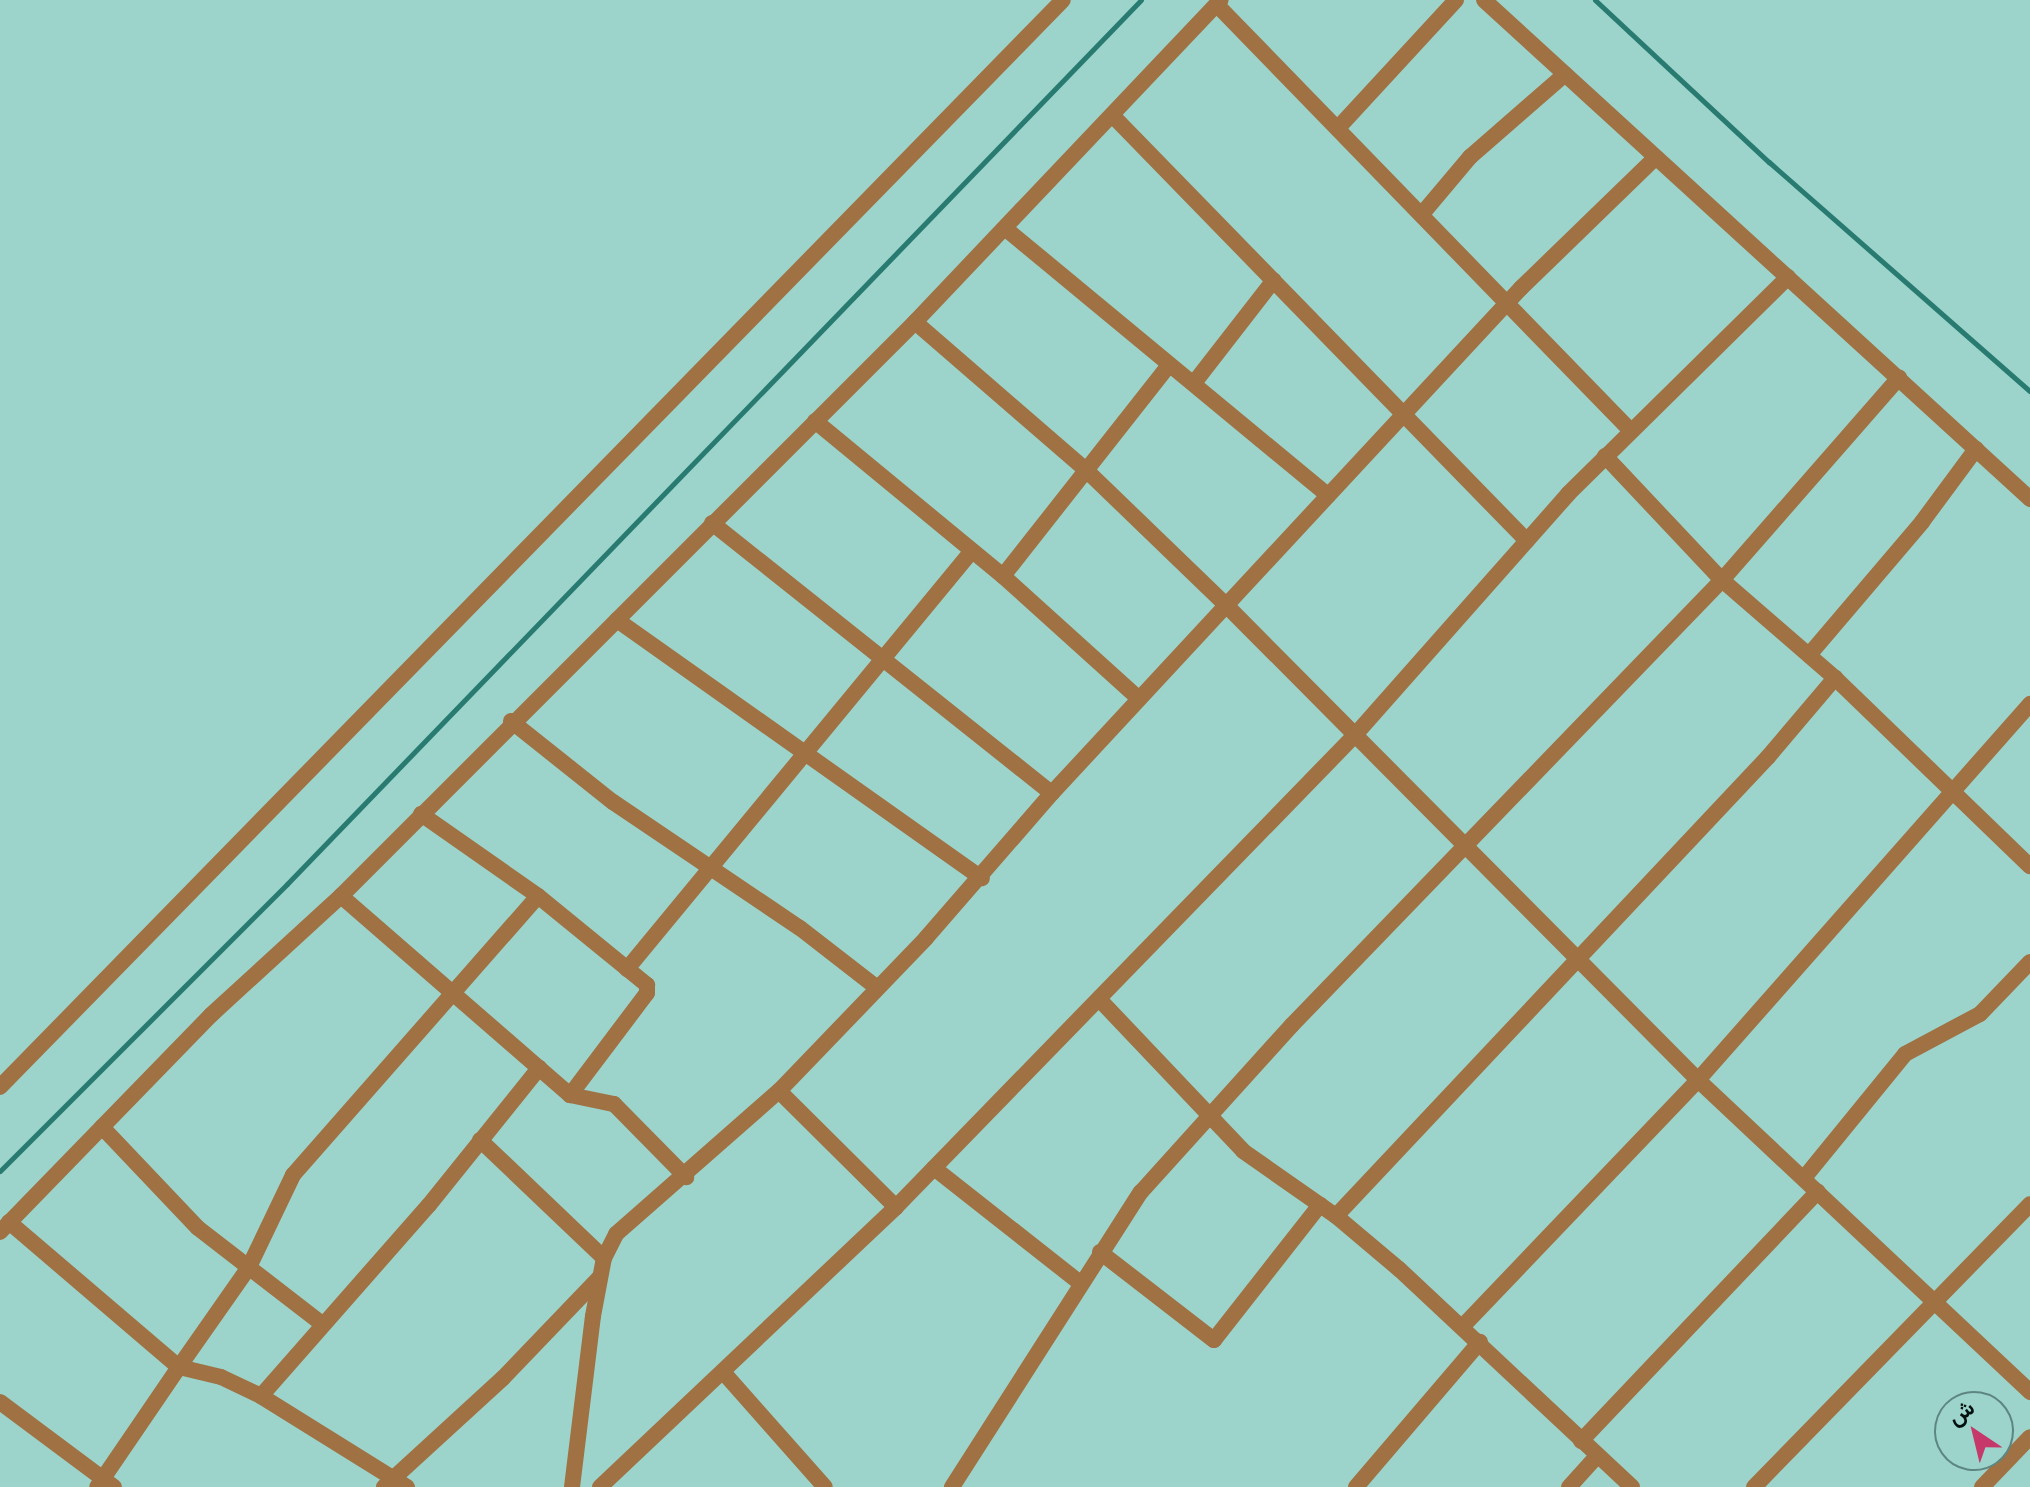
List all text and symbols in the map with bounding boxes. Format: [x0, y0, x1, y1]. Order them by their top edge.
north arrow [1934, 1391, 2014, 1471]
text: ش [1943, 1394, 1980, 1431]

